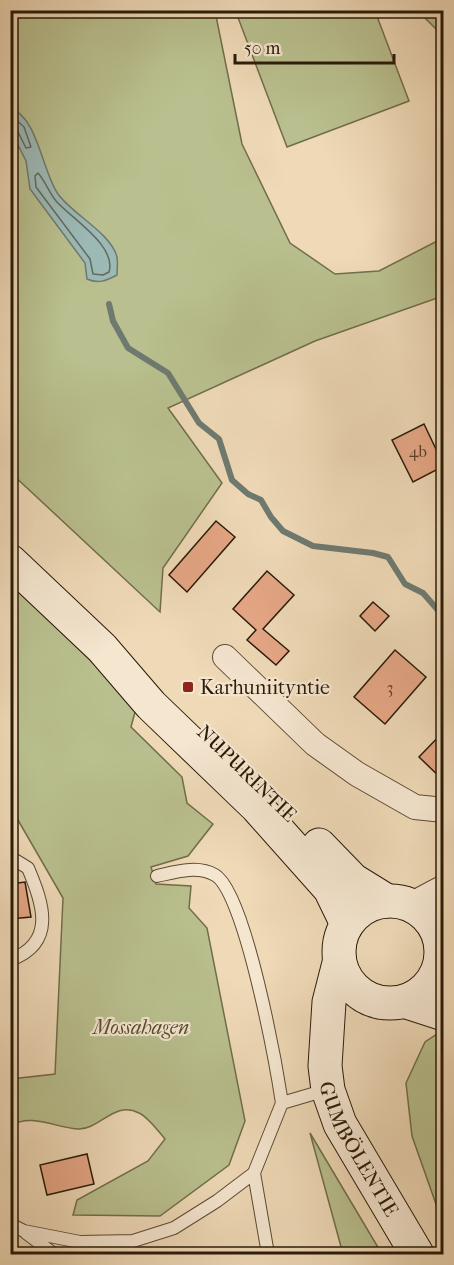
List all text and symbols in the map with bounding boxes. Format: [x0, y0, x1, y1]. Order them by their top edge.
scale bar [235, 27, 394, 65]
text: 50 m [244, 38, 281, 59]
house number: 4b [409, 442, 427, 461]
place label: Karhuniityntie [200, 676, 330, 699]
house number: 3 [387, 678, 393, 697]
marker: Karhuniityntie [181, 680, 195, 694]
street label: NUPURINTIE [192, 720, 301, 827]
park label: Mossahagen [91, 1016, 189, 1039]
street label: GUMBÖLENTIE [315, 1080, 403, 1221]

